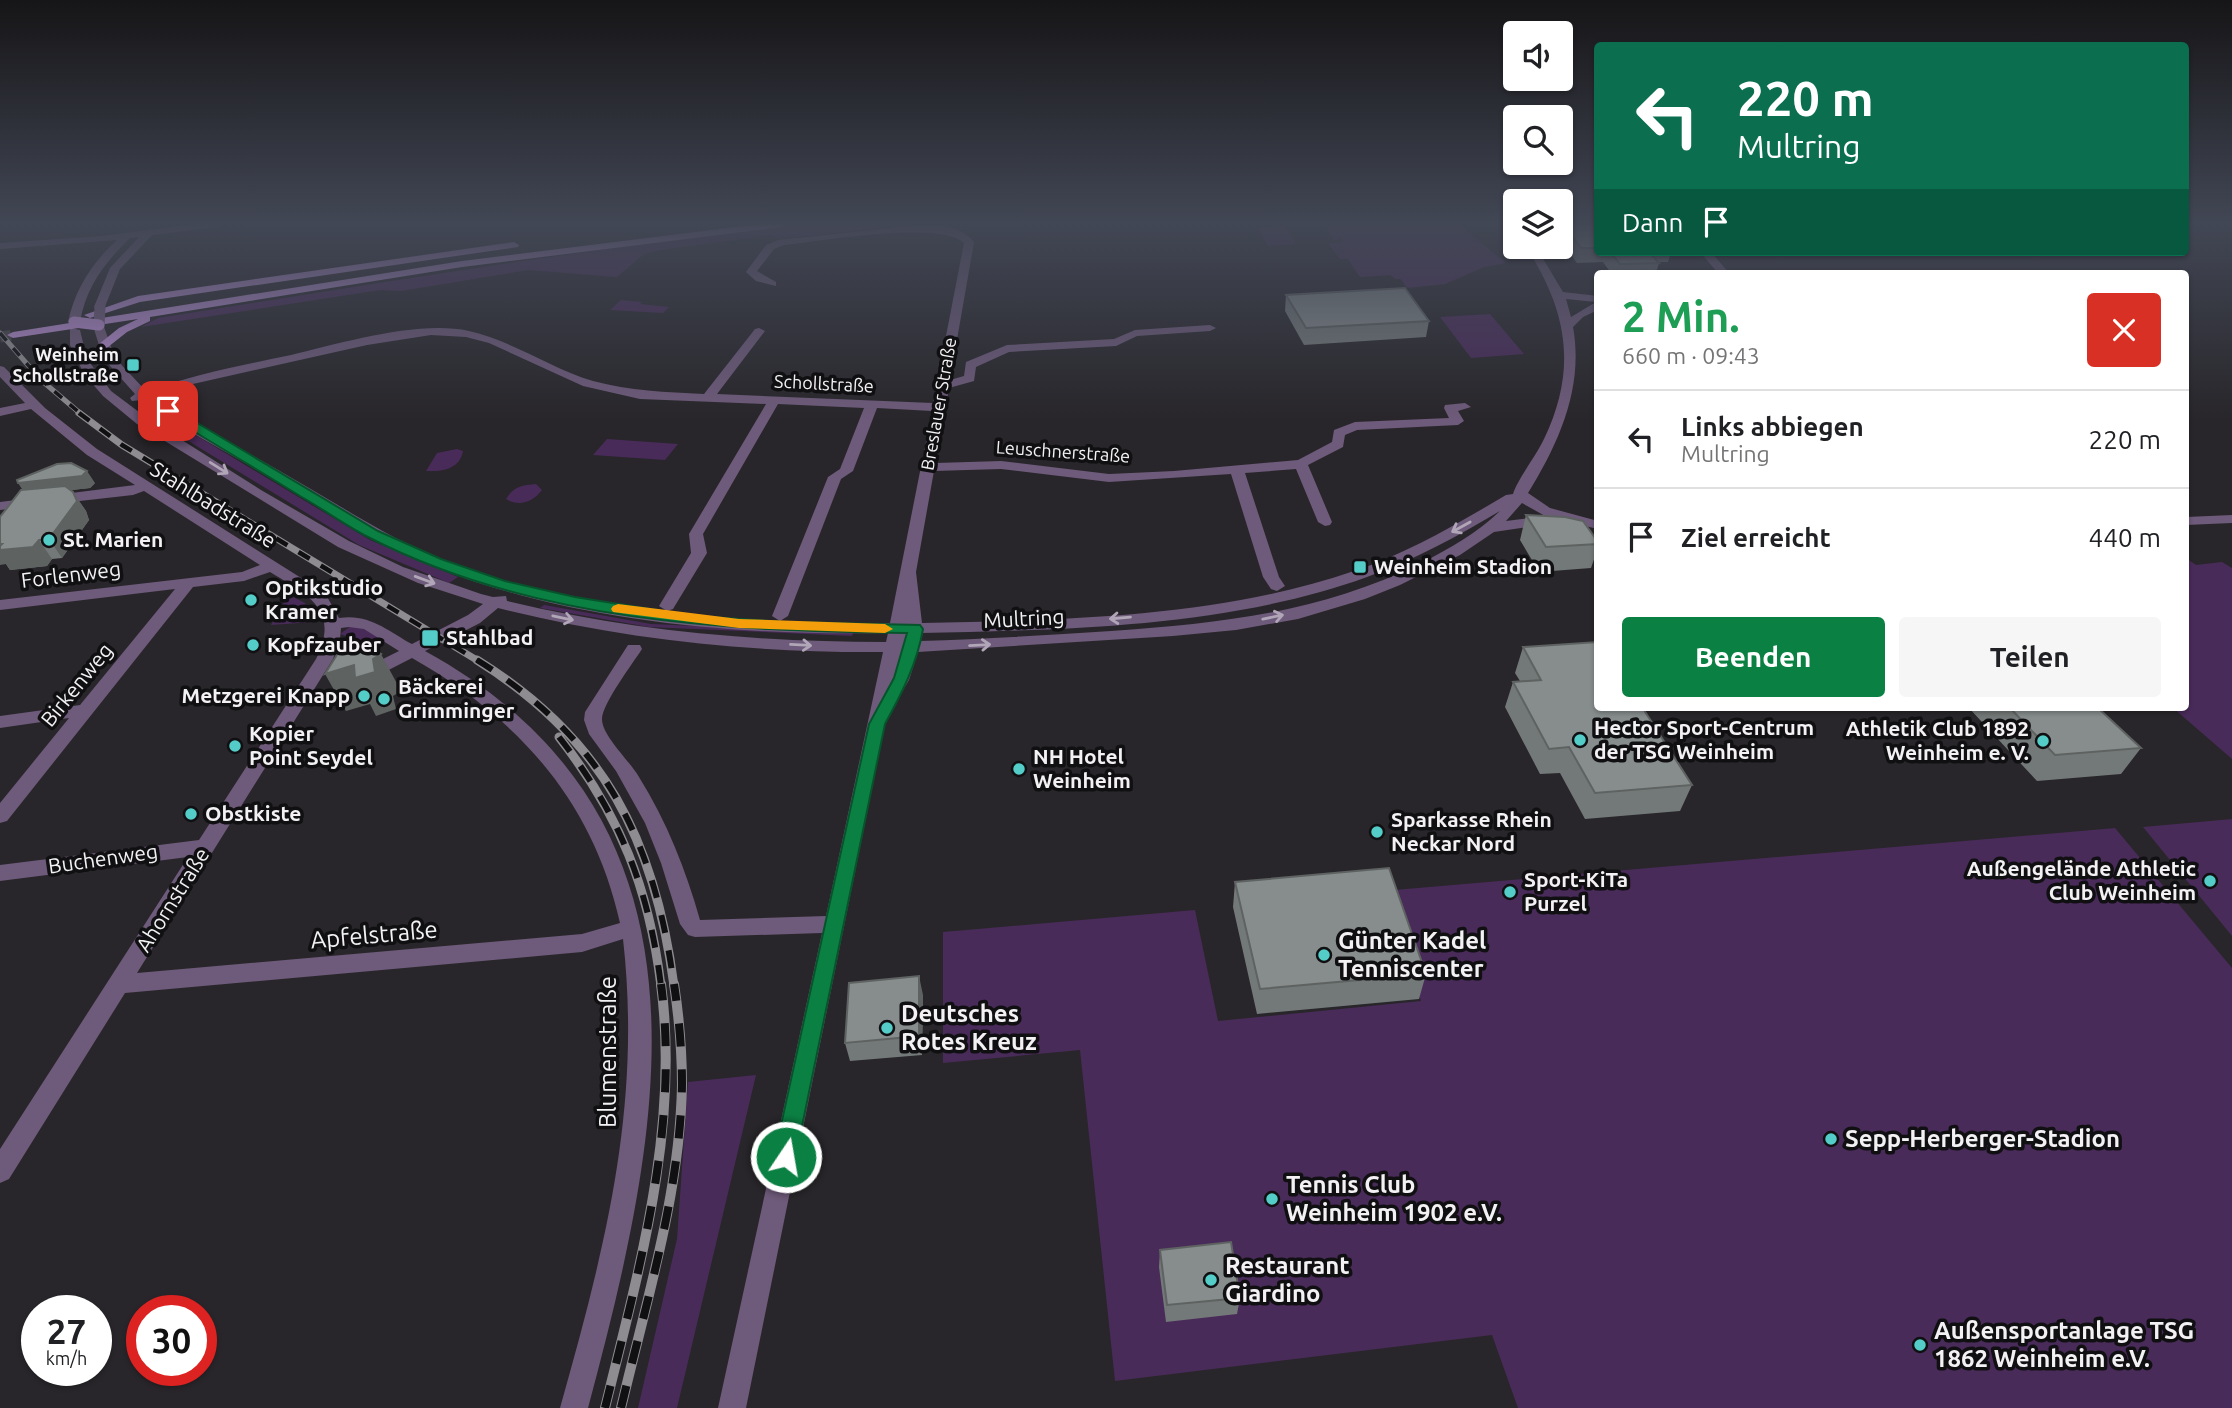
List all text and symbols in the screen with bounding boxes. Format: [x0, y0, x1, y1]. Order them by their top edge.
map controls [1503, 21, 1573, 259]
button: sound [1503, 21, 1573, 91]
icon: left [1622, 70, 1713, 161]
text: 220 m [1737, 70, 1874, 125]
button: search [1503, 105, 1573, 175]
text: Multring [1737, 128, 1861, 164]
button: layers [1503, 189, 1573, 259]
icon: arrive [1697, 203, 1735, 241]
text: Dann [1622, 208, 1683, 237]
text: 2 Min. [1622, 293, 1740, 340]
button: close [2087, 293, 2161, 367]
street label: Breslauer Straße [916, 336, 960, 472]
text: 660 m · 09:43 [1622, 343, 1760, 368]
place label: Weinheim Schollstraße [12, 344, 119, 385]
marker: Weinheim Schollstraße [125, 357, 141, 373]
street label: Schollstraße [774, 370, 874, 396]
pin [138, 381, 198, 441]
icon: arrive [149, 392, 187, 430]
text: Links abbiegen [1681, 412, 1864, 441]
icon: left [1622, 420, 1660, 458]
text: 220 m [2089, 425, 2161, 454]
street label: Leuschnerstraße [995, 436, 1131, 466]
text: Multring [1681, 441, 1770, 466]
street label: Stahlbadstraße [146, 456, 281, 552]
one-way arrow [209, 462, 229, 476]
icon: arrive [1622, 518, 1660, 556]
one-way arrow [1452, 520, 1472, 534]
text: Ziel erreicht [1681, 523, 1831, 552]
text: 440 m [2089, 523, 2161, 552]
place label: St. Marien [63, 527, 163, 551]
marker: St. Marien [41, 532, 57, 548]
place label: Weinheim Stadion [1374, 554, 1552, 578]
street label: Forlenweg [20, 556, 122, 592]
marker: Weinheim Stadion [1352, 559, 1368, 575]
place label: Optikstudio Kramer [265, 575, 383, 623]
one-way arrow [413, 575, 435, 587]
marker: Optikstudio Kramer [243, 592, 259, 608]
street label: Multring [983, 604, 1065, 632]
one-way arrow [1261, 610, 1284, 624]
one-way arrow [551, 612, 574, 626]
one-way arrow [1109, 612, 1132, 625]
button: Beenden [1622, 617, 1885, 697]
button: Teilen [1899, 617, 2161, 697]
place label: Stahlbad [446, 625, 533, 649]
marker: Stahlbad [420, 628, 440, 648]
place label: Kopfzauber [267, 632, 382, 656]
marker: Kopfzauber [245, 637, 261, 653]
street label: Birkenweg [35, 638, 117, 731]
one-way arrow [789, 638, 812, 651]
one-way arrow [969, 638, 992, 651]
place label: Bäckerei Grimminger [398, 674, 515, 722]
place label: Metzgerei Knapp [182, 683, 350, 707]
marker: Metzgerei Knapp [356, 688, 372, 704]
marker: Bäckerei Grimminger [376, 691, 392, 707]
place label: Hector Sport-Centrum der TSG Weinheim [1594, 715, 1814, 763]
place label: Athletik Club 1892 Weinheim e. V. [1846, 716, 2029, 764]
place label: Kopier Point Seydel [249, 721, 373, 769]
marker: Hector Sport-Centrum der TSG Weinheim [1572, 732, 1588, 748]
marker: Athletik Club 1892 Weinheim e. V. [2035, 733, 2051, 749]
marker: Kopier Point Seydel [227, 738, 243, 754]
place label: NH Hotel Weinheim [1033, 744, 1131, 792]
marker: NH Hotel Weinheim [1011, 761, 1027, 777]
place label: Obstkiste [205, 801, 301, 825]
marker: Obstkiste [183, 806, 199, 822]
place label: Sparkasse Rhein Neckar Nord [1391, 807, 1552, 855]
marker: Sparkasse Rhein Neckar Nord [1369, 824, 1385, 840]
street label: Buchenweg [46, 838, 159, 878]
street label: Ahornstraße [131, 843, 214, 956]
place label: Außengelände Athletic Club Weinheim [1967, 856, 2196, 904]
place label: Sport-KiTa Purzel [1524, 867, 1628, 915]
marker: Außengelände Athletic Club Weinheim [2202, 873, 2218, 889]
marker: Sport-KiTa Purzel [1502, 884, 1518, 900]
street label: Apfelstraße [309, 916, 439, 953]
place label: Günter Kadel Tenniscenter [1338, 927, 1486, 982]
marker: Günter Kadel Tenniscenter [1316, 947, 1332, 963]
street label: Blumenstraße [594, 976, 621, 1128]
place label: Deutsches Rotes Kreuz [901, 1000, 1037, 1055]
marker: Deutsches Rotes Kreuz [879, 1020, 895, 1036]
position arrow [749, 1120, 823, 1194]
place label: Sepp-Herberger-Stadion [1845, 1125, 2120, 1152]
marker: Sepp-Herberger-Stadion [1823, 1131, 1839, 1147]
place label: Tennis Club Weinheim 1902 e.V. [1286, 1171, 1502, 1226]
marker: Tennis Club Weinheim 1902 e.V. [1264, 1191, 1280, 1207]
place label: Restaurant Giardino [1225, 1252, 1350, 1307]
marker: Restaurant Giardino [1203, 1272, 1219, 1288]
speed limit sign: 30 [126, 1295, 217, 1386]
text: 27 [47, 1311, 86, 1351]
place label: Außensportanlage TSG 1862 Weinheim e.V. [1934, 1317, 2194, 1372]
marker: Außensportanlage TSG 1862 Weinheim e.V. [1912, 1337, 1928, 1353]
text: km/h [46, 1348, 87, 1368]

